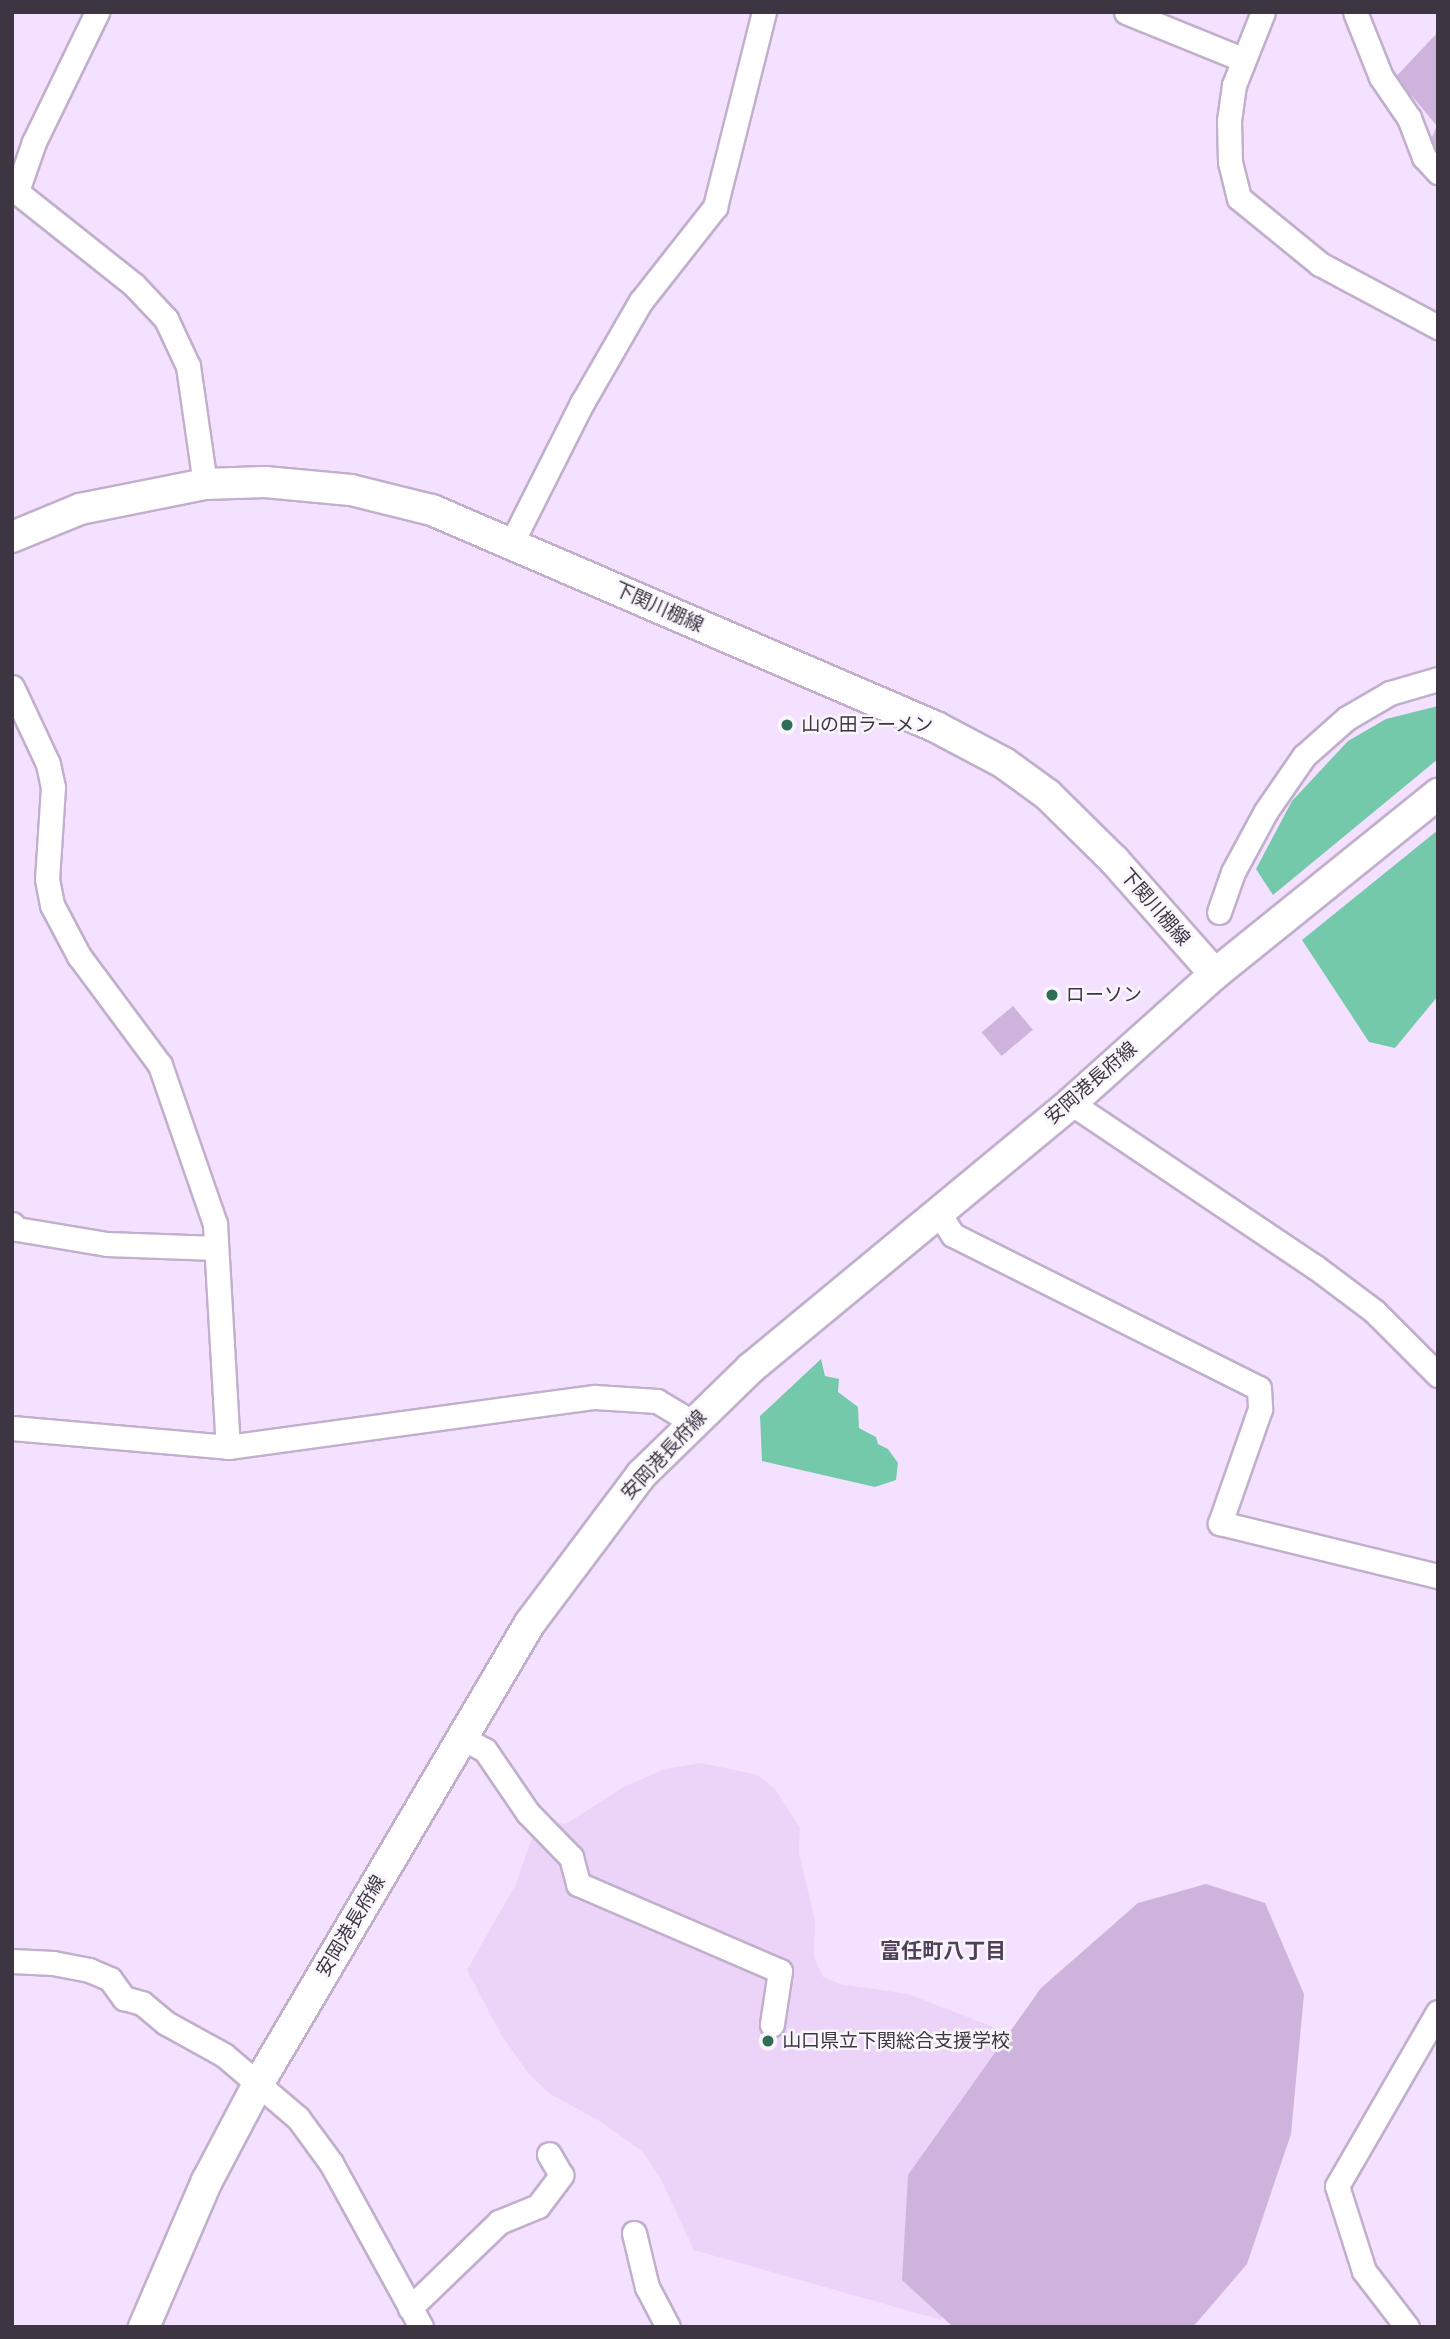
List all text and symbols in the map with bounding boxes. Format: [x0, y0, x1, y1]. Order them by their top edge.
street label: 下関川棚線 [611, 577, 707, 637]
place label: 山の田ラーメン [801, 714, 934, 736]
marker: 山の田ラーメン [779, 717, 795, 733]
street label: 下関川棚線 [1115, 864, 1195, 950]
place label: ローソン [1066, 984, 1142, 1006]
marker: ローソン [1044, 987, 1060, 1003]
street label: 安岡港長府線 [1041, 1037, 1141, 1129]
street label: 安岡港長府線 [617, 1406, 711, 1504]
street label: 安岡港長府線 [312, 1871, 390, 1981]
district label: 富任町八丁目 [880, 1938, 1006, 1964]
place label: 山口県立下関総合支援学校 [782, 2030, 1010, 2052]
marker: 山口県立下関総合支援学校 [760, 2033, 776, 2049]

